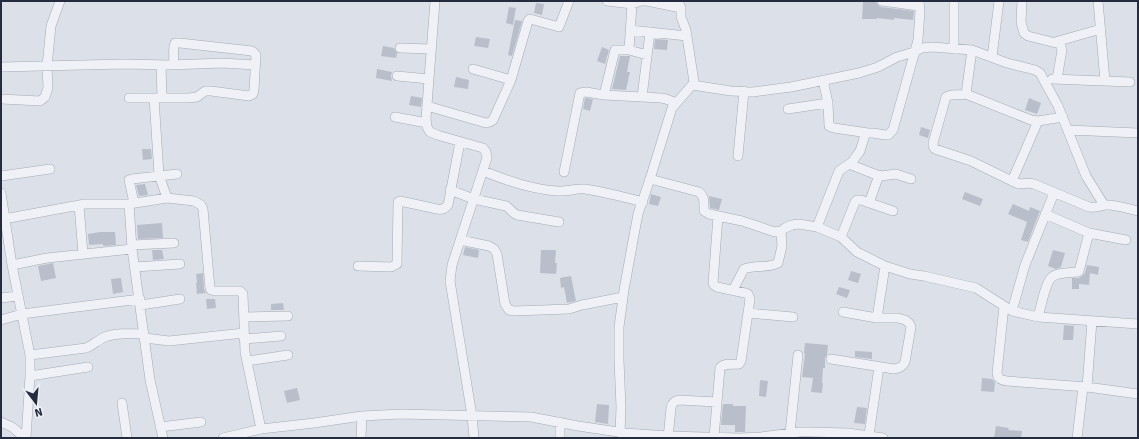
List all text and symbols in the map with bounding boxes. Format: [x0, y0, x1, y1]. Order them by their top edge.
north arrow [16, 383, 56, 423]
text: N [33, 405, 44, 419]

